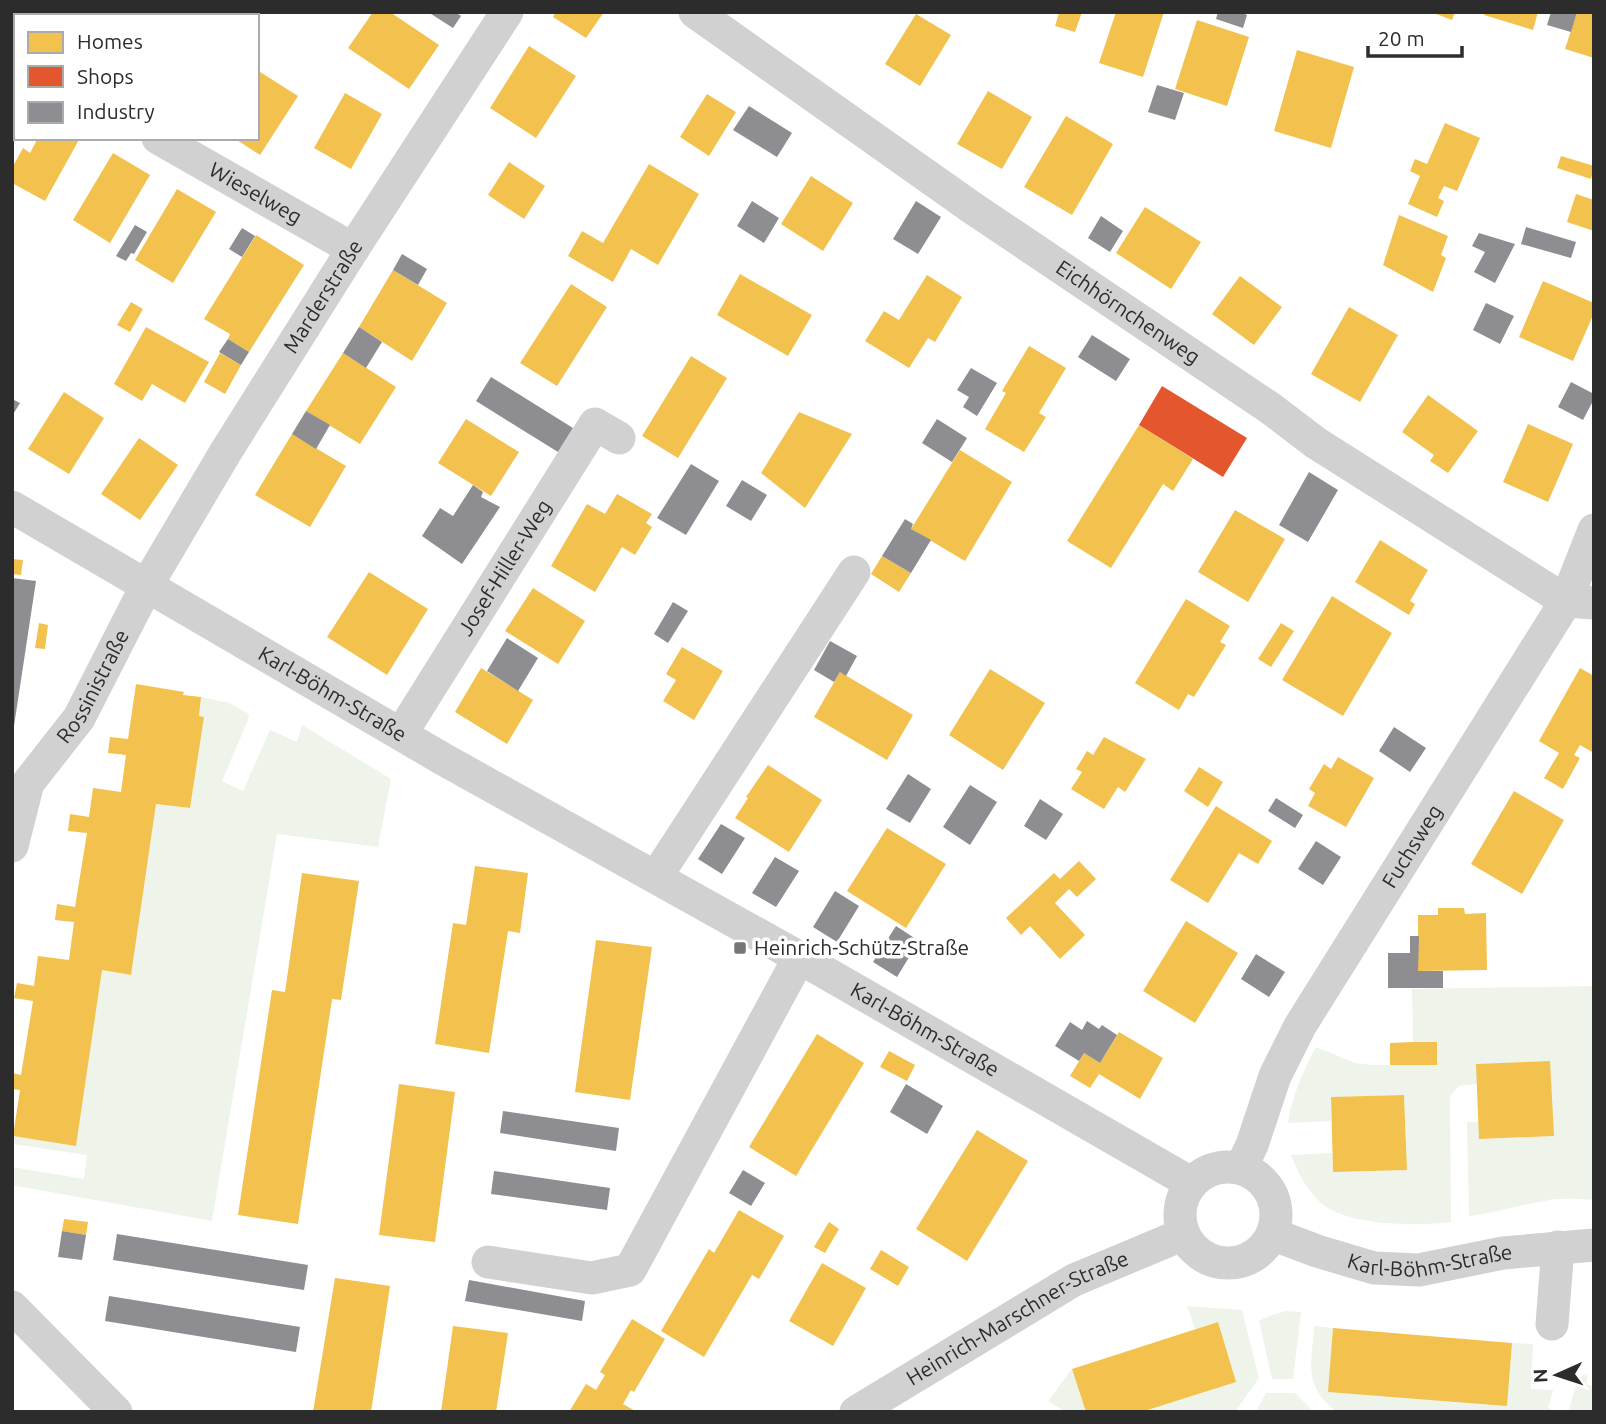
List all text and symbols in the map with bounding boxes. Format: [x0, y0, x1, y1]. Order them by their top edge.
legend [14, 14, 259, 140]
scale bar [1368, 14, 1462, 58]
text: 20 m [1378, 26, 1425, 50]
text: Homes [77, 29, 143, 53]
text: Shops [77, 64, 134, 88]
text: Industry [77, 99, 155, 123]
street label: Wieselweg [205, 157, 306, 228]
street label: Marderstraße [278, 235, 367, 357]
street label: Eichhörnchenweg [1052, 255, 1205, 369]
street label: Josef-Hiller-Weg [453, 495, 556, 640]
street label: Rossinistraße [51, 625, 133, 747]
street label: Karl-Böhm-Straße [255, 641, 411, 746]
street label: Fuchsweg [1377, 800, 1447, 892]
place label: Heinrich-Schütz-Straße [754, 935, 969, 959]
marker: Heinrich-Schütz-Straße [732, 940, 748, 956]
street label: Karl-Böhm-Straße [847, 977, 1004, 1081]
street label: Karl-Böhm-Straße [1345, 1239, 1513, 1281]
street label: Heinrich-Marschner-Straße [902, 1246, 1132, 1390]
north arrow [1522, 1340, 1592, 1410]
text: N [1529, 1368, 1551, 1384]

